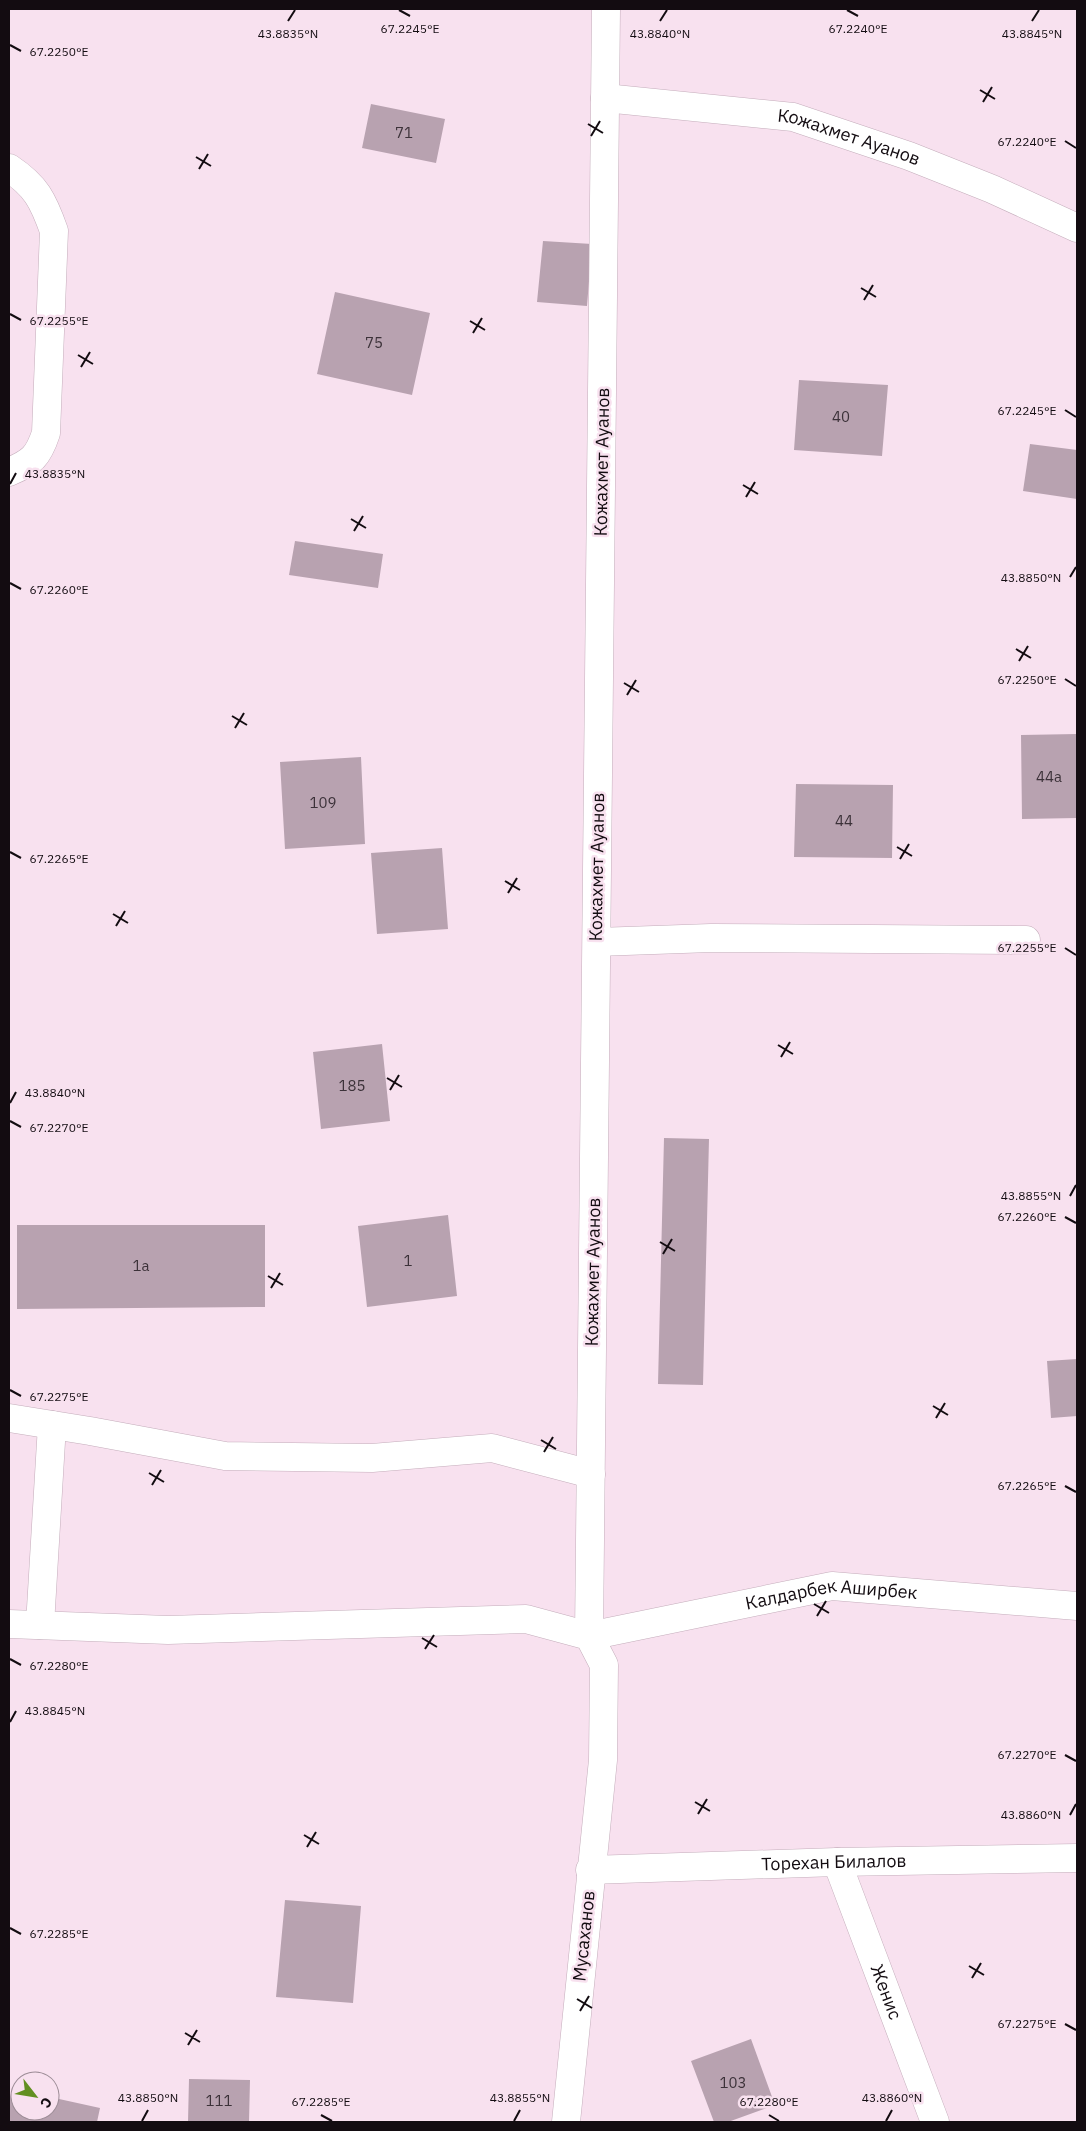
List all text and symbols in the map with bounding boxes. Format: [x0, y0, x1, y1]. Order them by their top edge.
text: 67.2245°E [380, 21, 440, 36]
text: 67.2240°E [828, 21, 888, 36]
text: 43.8835°N [258, 26, 318, 41]
text: 43.8840°N [630, 26, 690, 41]
text: 43.8845°N [1002, 26, 1062, 41]
text: 67.2250°E [29, 44, 89, 59]
street label: Кожахмет Ауанов [776, 104, 924, 170]
house number: 71 [395, 123, 413, 142]
text: 67.2240°E [997, 134, 1057, 149]
text: 67.2255°E [29, 313, 89, 328]
house number: 75 [365, 333, 383, 352]
street label: Кожахмет Ауанов [589, 387, 614, 537]
text: 67.2245°E [997, 403, 1057, 418]
house number: 40 [832, 407, 850, 426]
text: 43.8835°N [25, 466, 85, 481]
text: 43.8850°N [1001, 570, 1061, 585]
text: 67.2260°E [29, 582, 89, 597]
text: 67.2250°E [997, 672, 1057, 687]
house number: 44а [1036, 767, 1062, 786]
street label: Кожахмет Ауанов [584, 792, 609, 942]
house number: 109 [309, 793, 337, 812]
house number: 44 [835, 811, 853, 830]
text: 67.2265°E [29, 851, 89, 866]
text: 67.2255°E [997, 940, 1057, 955]
house number: 185 [338, 1076, 366, 1095]
text: 43.8840°N [25, 1085, 85, 1100]
text: 67.2270°E [29, 1120, 89, 1135]
text: 43.8855°N [1001, 1188, 1061, 1203]
street label: Кожахмет Ауанов [580, 1197, 605, 1347]
text: 67.2260°E [997, 1209, 1057, 1224]
house number: 1 [403, 1251, 413, 1270]
house number: 1а [132, 1256, 150, 1275]
text: 67.2275°E [29, 1389, 89, 1404]
text: 67.2265°E [997, 1478, 1057, 1493]
street label: Калдарбек Аширбек [743, 1573, 919, 1615]
text: 67.2280°E [29, 1658, 89, 1673]
text: 43.8845°N [25, 1703, 85, 1718]
text: 67.2270°E [997, 1747, 1057, 1762]
text: 43.8860°N [1001, 1807, 1061, 1822]
street label: Торехан Билалов [761, 1849, 907, 1875]
street label: Мусаханов [567, 1889, 600, 1983]
text: 67.2285°E [29, 1926, 89, 1941]
street label: Женис [866, 1961, 907, 2023]
text: 67.2275°E [997, 2016, 1057, 2031]
north arrow [10, 2071, 60, 2121]
house number: 103 [719, 2073, 747, 2092]
text: 43.8850°N [118, 2090, 178, 2105]
text: 43.8855°N [490, 2090, 550, 2105]
text: 43.8860°N [862, 2090, 922, 2105]
house number: 111 [205, 2091, 233, 2110]
text: С [36, 2094, 56, 2111]
text: 67.2285°E [291, 2094, 351, 2109]
text: 67.2280°E [739, 2094, 799, 2109]

